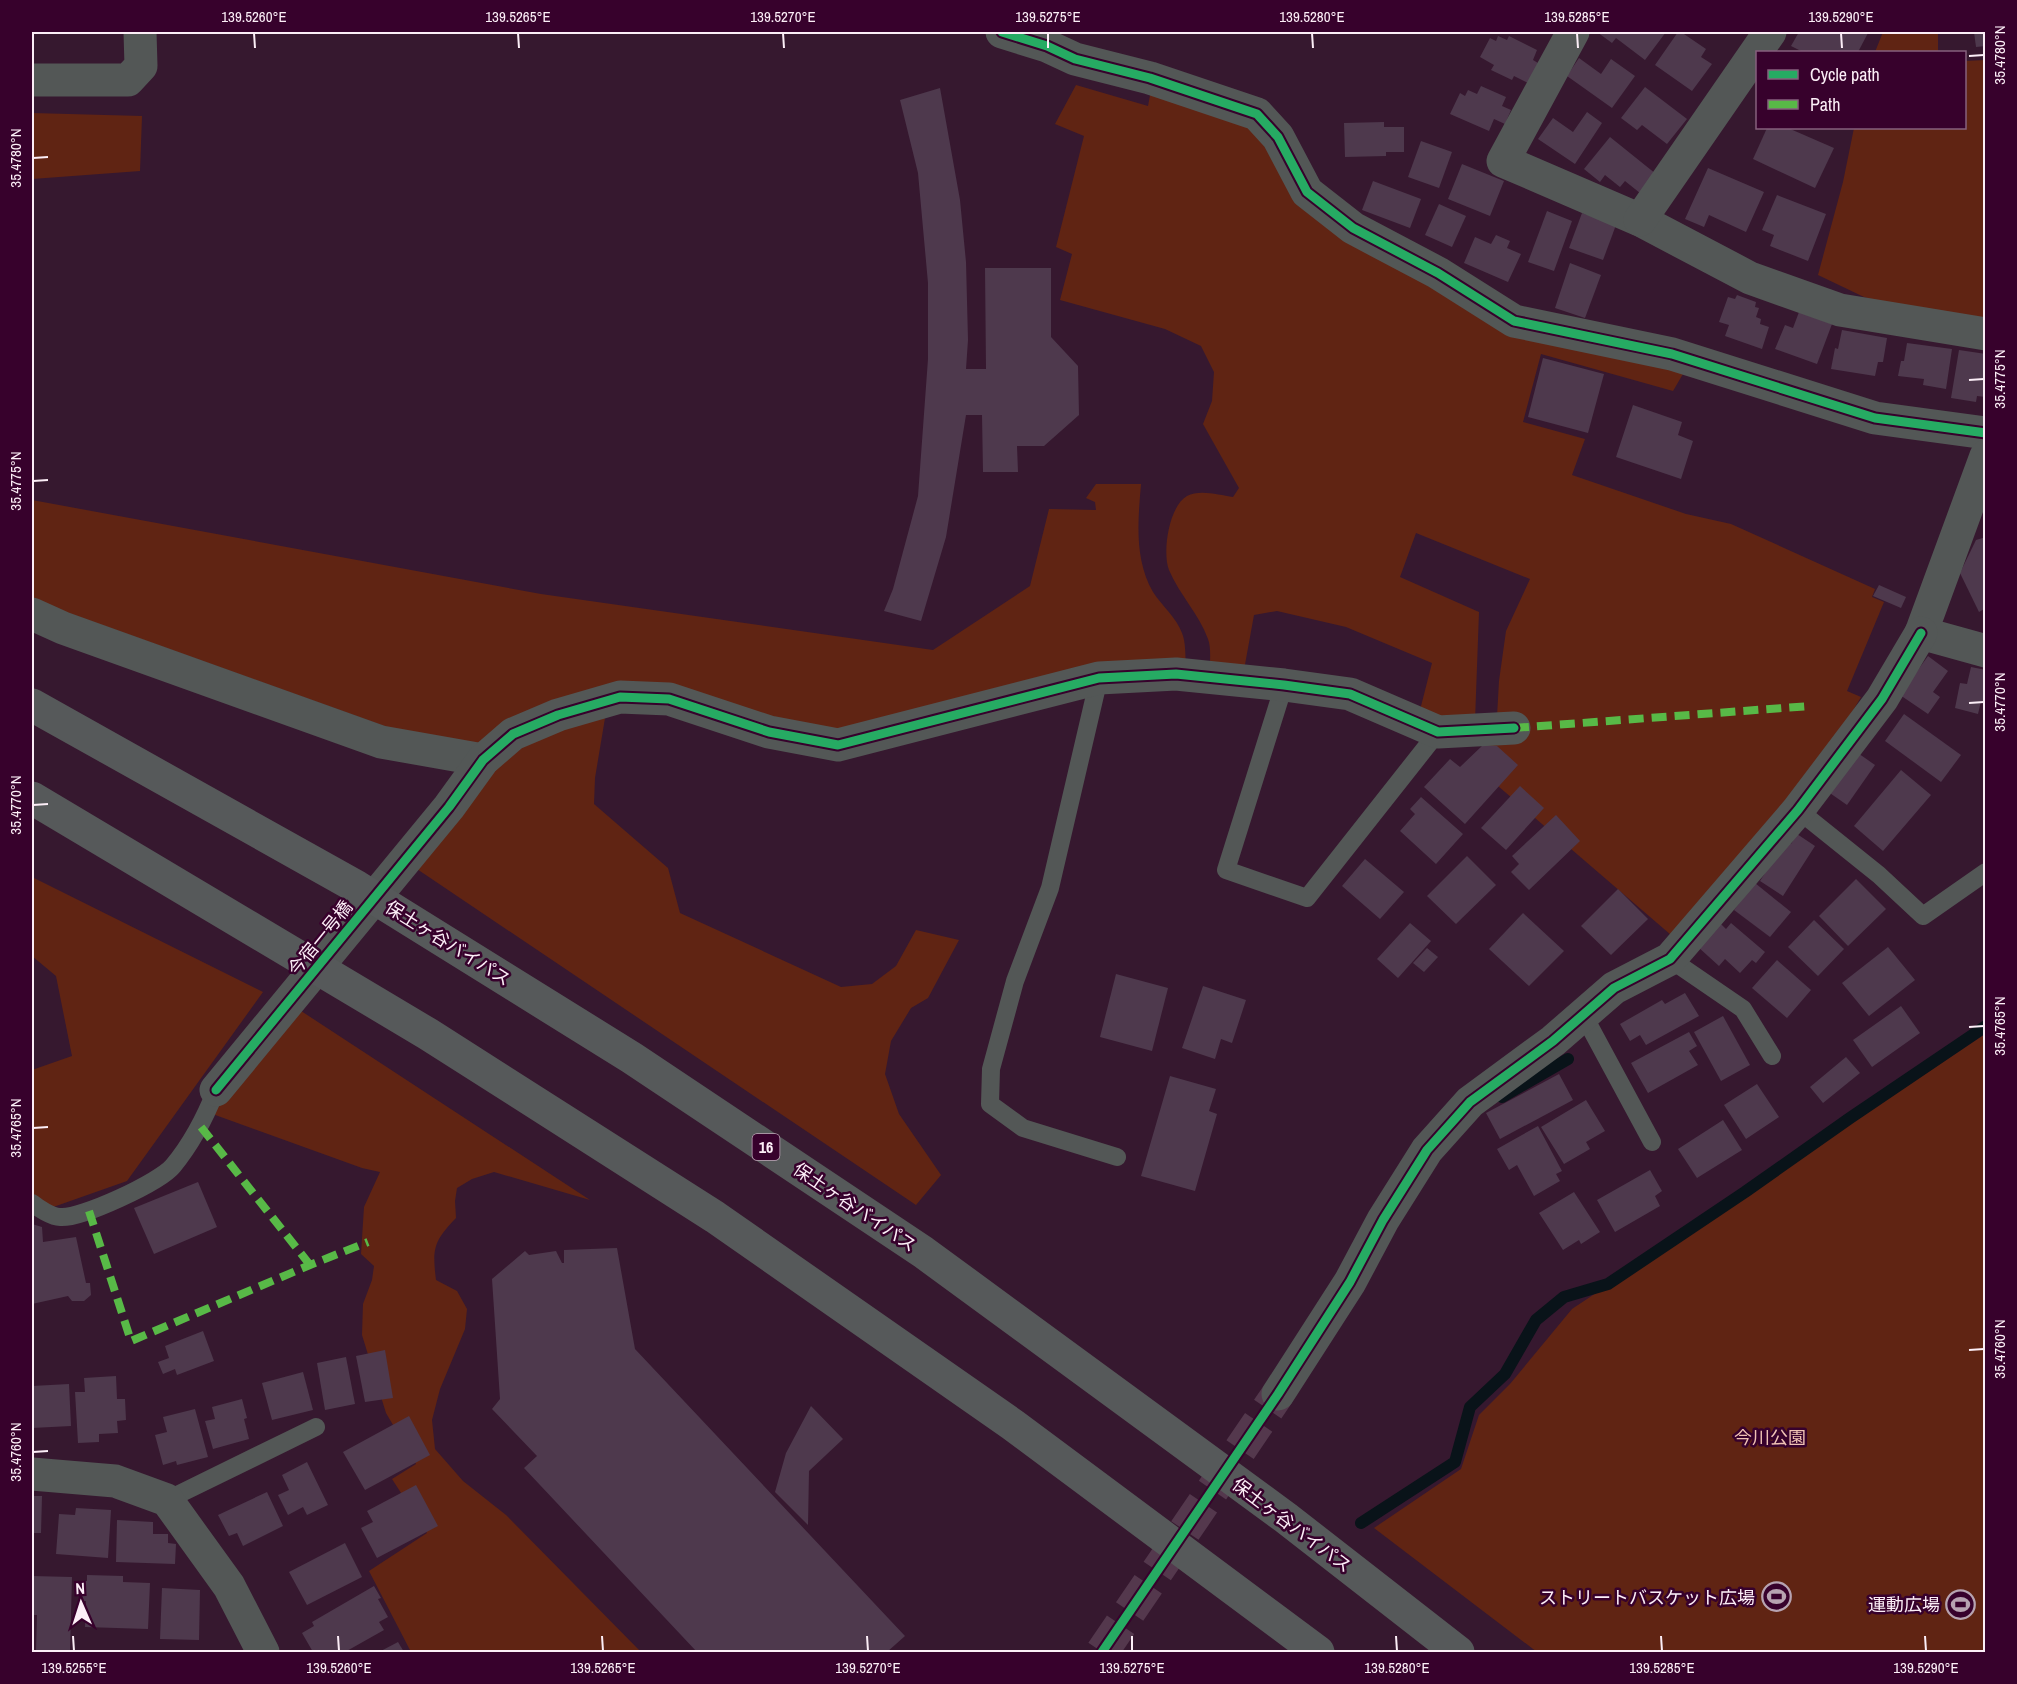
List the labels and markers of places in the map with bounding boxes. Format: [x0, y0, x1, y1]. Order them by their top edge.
sports icon: ストリートバスケット広場 [1760, 1581, 1792, 1613]
place label: ストリートバスケット広場 [1539, 1585, 1755, 1610]
sports icon: 運動広場 [1945, 1588, 1977, 1620]
place label: 運動広場 [1868, 1592, 1940, 1617]

